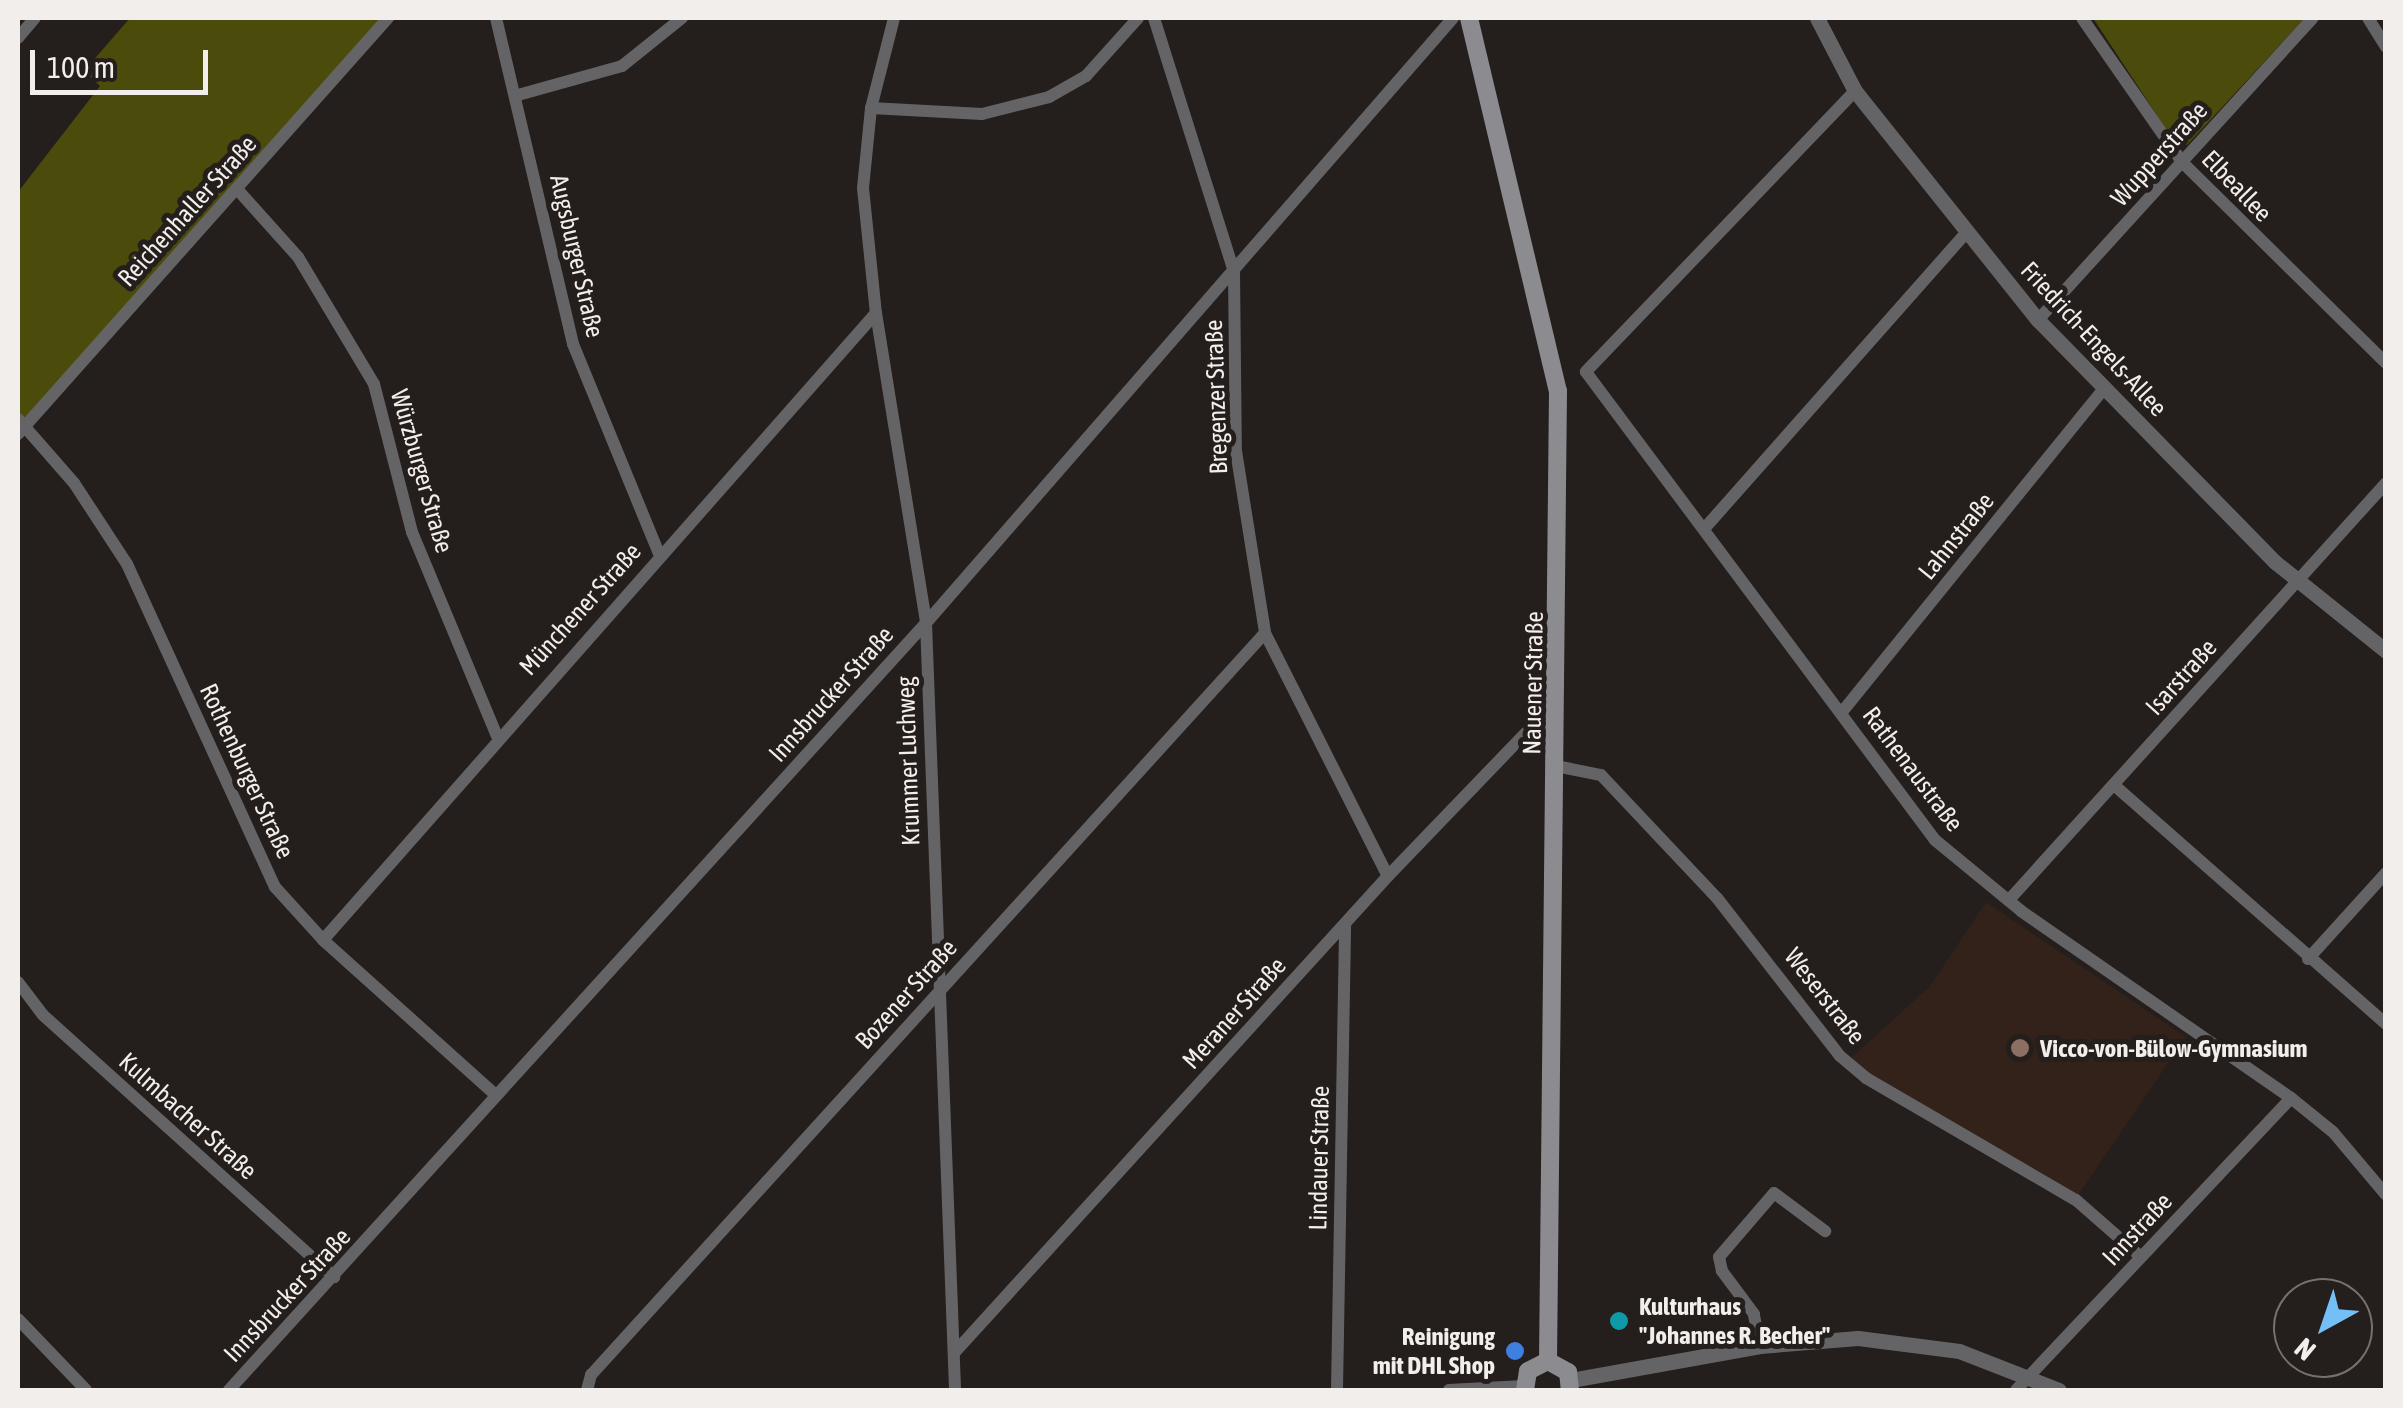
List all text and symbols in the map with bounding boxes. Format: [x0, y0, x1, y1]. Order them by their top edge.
scale bar [35, 30, 212, 92]
text: 100 m [47, 50, 115, 84]
street label: Wupperstraße [2104, 96, 2214, 212]
street label: Reichenhaller Straße [111, 129, 263, 293]
street label: Elbeallee [2196, 144, 2278, 228]
street label: Augsburger Straße [544, 172, 610, 340]
street label: Friedrich-Engels-Allee [2015, 255, 2173, 423]
street label: Bregenzer Straße [1198, 319, 1234, 475]
street label: Würzburger Straße [384, 386, 460, 556]
street label: Lahnstraße [1912, 486, 2000, 586]
street label: Münchener Straße [513, 537, 647, 681]
street label: Nauener Straße [1517, 611, 1549, 755]
street label: Innsbrucker Straße [762, 620, 900, 768]
street label: Isarstraße [2139, 633, 2223, 721]
street label: Krummer Luchweg [890, 676, 926, 846]
street label: Rothenburger Straße [193, 679, 301, 863]
street label: Rathenaustraße [1856, 701, 1970, 837]
street label: Bozener Straße [849, 933, 963, 1055]
street label: Weserstraße [1778, 942, 1872, 1050]
street label: Meraner Straße [1176, 951, 1292, 1075]
place label: Vicco-von-Bülow-Gymnasium [2040, 1033, 2308, 1063]
marker: Vicco-von-Bülow-Gymnasium [2009, 1037, 2031, 1059]
street label: Kulmbacher Straße [113, 1046, 263, 1186]
street label: Lindauer Straße [1303, 1085, 1335, 1231]
street label: Innstraße [2096, 1186, 2178, 1272]
street label: Innsbrucker Straße [217, 1222, 357, 1368]
north arrow [2273, 1278, 2373, 1378]
place label: Kulturhaus "Johannes R. Becher" [1639, 1292, 1830, 1351]
marker: Kulturhaus "Johannes R. Becher" [1608, 1310, 1630, 1332]
place label: Reinigung mit DHL Shop [1373, 1322, 1495, 1381]
text: N [2288, 1332, 2322, 1367]
marker: Reinigung mit DHL Shop [1504, 1340, 1526, 1362]

